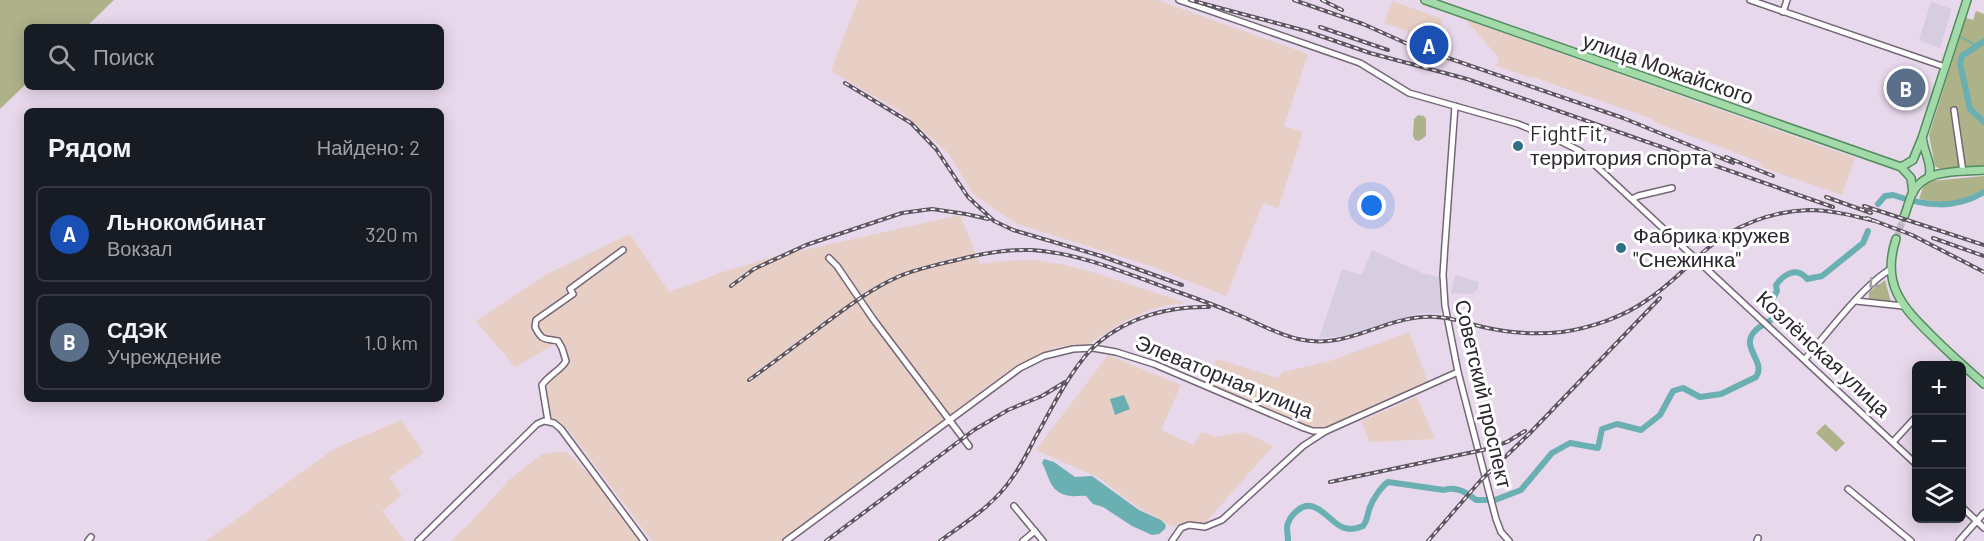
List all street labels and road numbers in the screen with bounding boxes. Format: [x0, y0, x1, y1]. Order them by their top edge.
street label: улица Можайского [1580, 27, 1757, 109]
street label: Козлёнская улица [1752, 285, 1896, 422]
street label: Советский проспект [1451, 297, 1518, 491]
street label: Элеваторная улица [1132, 328, 1318, 423]

